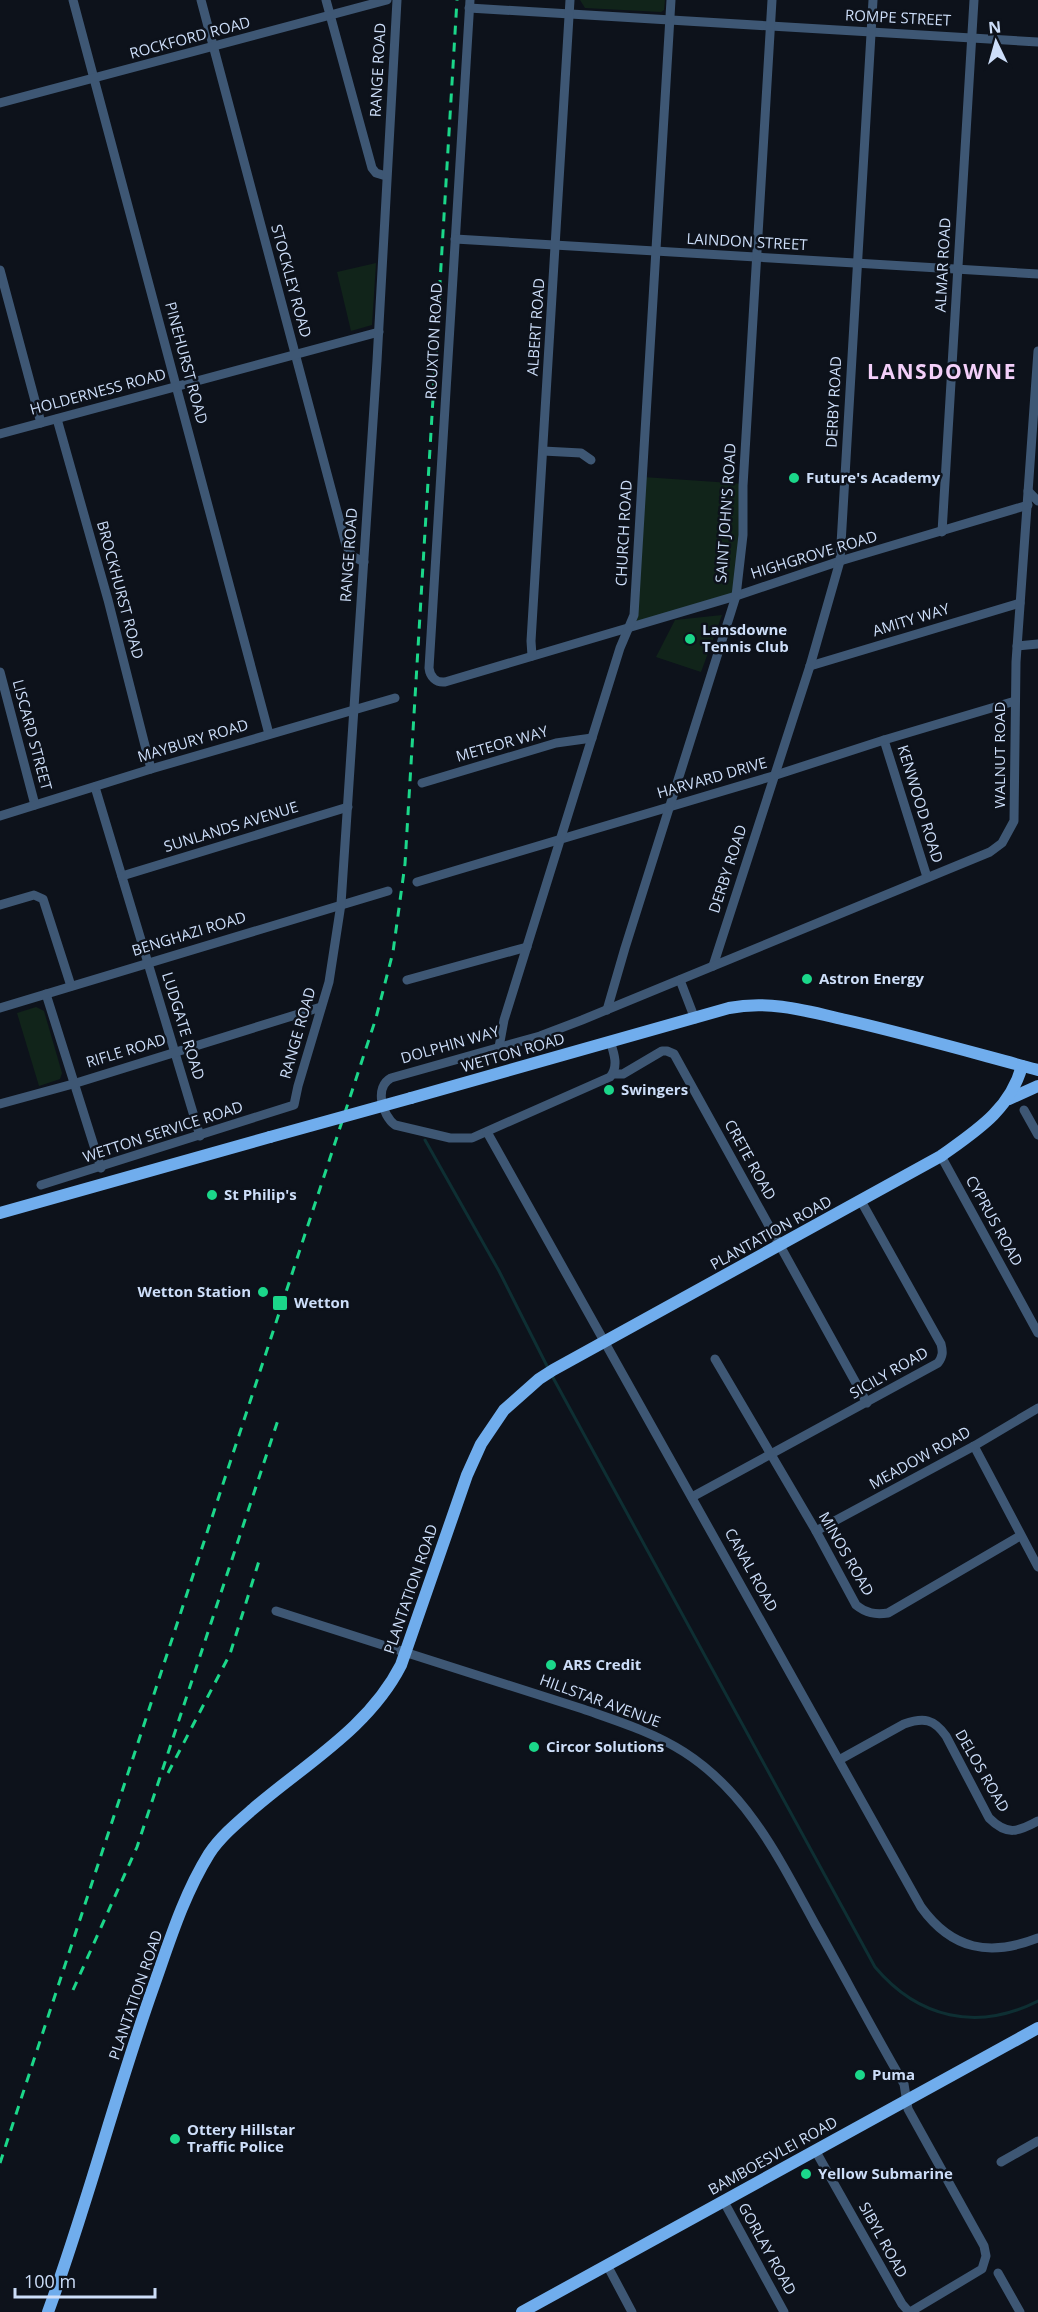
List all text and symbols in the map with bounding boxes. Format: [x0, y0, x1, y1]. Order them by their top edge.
street label: ROMPE STREET [844, 4, 952, 30]
street label: ROCKFORD ROAD [127, 11, 252, 63]
north arrow [966, 12, 1026, 72]
text: N [987, 16, 1002, 39]
street label: RANGE ROAD [365, 22, 389, 118]
street label: ALMAR ROAD [930, 217, 954, 313]
street label: STOCKLEY ROAD [267, 222, 317, 340]
street label: LAINDON STREET [686, 228, 809, 254]
street label: ALBERT ROAD [522, 277, 548, 377]
street label: ROUXTON ROAD [420, 282, 446, 400]
street label: PINEHURST ROAD [161, 299, 213, 426]
street label: DERBY ROAD [821, 356, 845, 448]
district label: LANSDOWNE [867, 357, 1017, 385]
street label: HOLDERNESS ROAD [27, 363, 168, 419]
street label: SAINT JOHN'S ROAD [710, 442, 740, 584]
place label: Future's Academy [806, 467, 941, 487]
marker: Future's Academy [787, 471, 801, 485]
street label: CHURCH ROAD [610, 479, 636, 587]
street label: RANGE ROAD [335, 507, 361, 603]
street label: BROCKHURST ROAD [93, 518, 149, 661]
street label: HIGHGROVE ROAD [748, 525, 880, 583]
street label: AMITY WAY [870, 598, 952, 640]
place label: Lansdowne Tennis Club [702, 619, 789, 656]
marker: Lansdowne Tennis Club [683, 632, 697, 646]
street label: LISCARD STREET [9, 677, 58, 793]
street label: WALNUT ROAD [989, 702, 1009, 808]
street label: MAYBURY ROAD [135, 714, 251, 766]
street label: METEOR WAY [453, 720, 551, 766]
street label: KENWOOD ROAD [894, 742, 948, 865]
street label: HARVARD DRIVE [654, 752, 769, 802]
street label: SUNLANDS AVENUE [161, 796, 300, 856]
street label: DERBY ROAD [703, 822, 751, 915]
street label: BENGHAZI ROAD [129, 906, 248, 960]
place label: Astron Energy [819, 968, 925, 988]
street label: LUDGATE ROAD [158, 969, 210, 1082]
marker: Astron Energy [800, 972, 814, 986]
street label: RANGE ROAD [274, 985, 320, 1081]
street label: DOLPHIN WAY [398, 1020, 502, 1068]
street label: RIFLE ROAD [83, 1028, 168, 1072]
street label: WETTON ROAD [459, 1028, 567, 1076]
place label: Swingers [621, 1079, 688, 1099]
marker: Swingers [602, 1083, 616, 1097]
street label: WETTON SERVICE ROAD [80, 1096, 245, 1166]
street label: CRETE ROAD [721, 1116, 781, 1203]
street label: CYPRUS ROAD [962, 1172, 1028, 1269]
place label: St Philip's [224, 1184, 297, 1204]
marker: St Philip's [205, 1188, 219, 1202]
street label: PLANTATION ROAD [706, 1190, 835, 1274]
place label: Wetton Station [138, 1281, 251, 1301]
marker: Wetton Station [256, 1285, 270, 1299]
place label: Wetton [294, 1292, 350, 1312]
marker: Wetton [271, 1294, 289, 1312]
street label: SICILY ROAD [846, 1342, 931, 1403]
street label: MEADOW ROAD [865, 1421, 974, 1493]
street label: MINOS ROAD [815, 1508, 879, 1599]
street label: PLANTATION ROAD [378, 1521, 442, 1656]
street label: CANAL ROAD [721, 1524, 783, 1615]
place label: ARS Credit [563, 1654, 642, 1674]
marker: ARS Credit [544, 1658, 558, 1672]
street label: HILLSTAR AVENUE [537, 1669, 664, 1731]
street label: DELOS ROAD [951, 1726, 1015, 1815]
place label: Circor Solutions [546, 1736, 664, 1756]
marker: Circor Solutions [527, 1740, 541, 1754]
street label: PLANTATION ROAD [103, 1927, 167, 2062]
place label: Puma [872, 2064, 915, 2084]
marker: Puma [853, 2068, 867, 2082]
street label: BAMBOESVLEI ROAD [704, 2111, 841, 2199]
place label: Ottery Hillstar Traffic Police [187, 2119, 295, 2156]
marker: Ottery Hillstar Traffic Police [168, 2132, 182, 2146]
place label: Yellow Submarine [818, 2163, 953, 2183]
marker: Yellow Submarine [799, 2167, 813, 2181]
street label: SIBYL ROAD [855, 2198, 913, 2281]
street label: GORLAY ROAD [734, 2199, 802, 2298]
scale bar [15, 2261, 154, 2299]
text: 100 m [24, 2269, 76, 2293]

